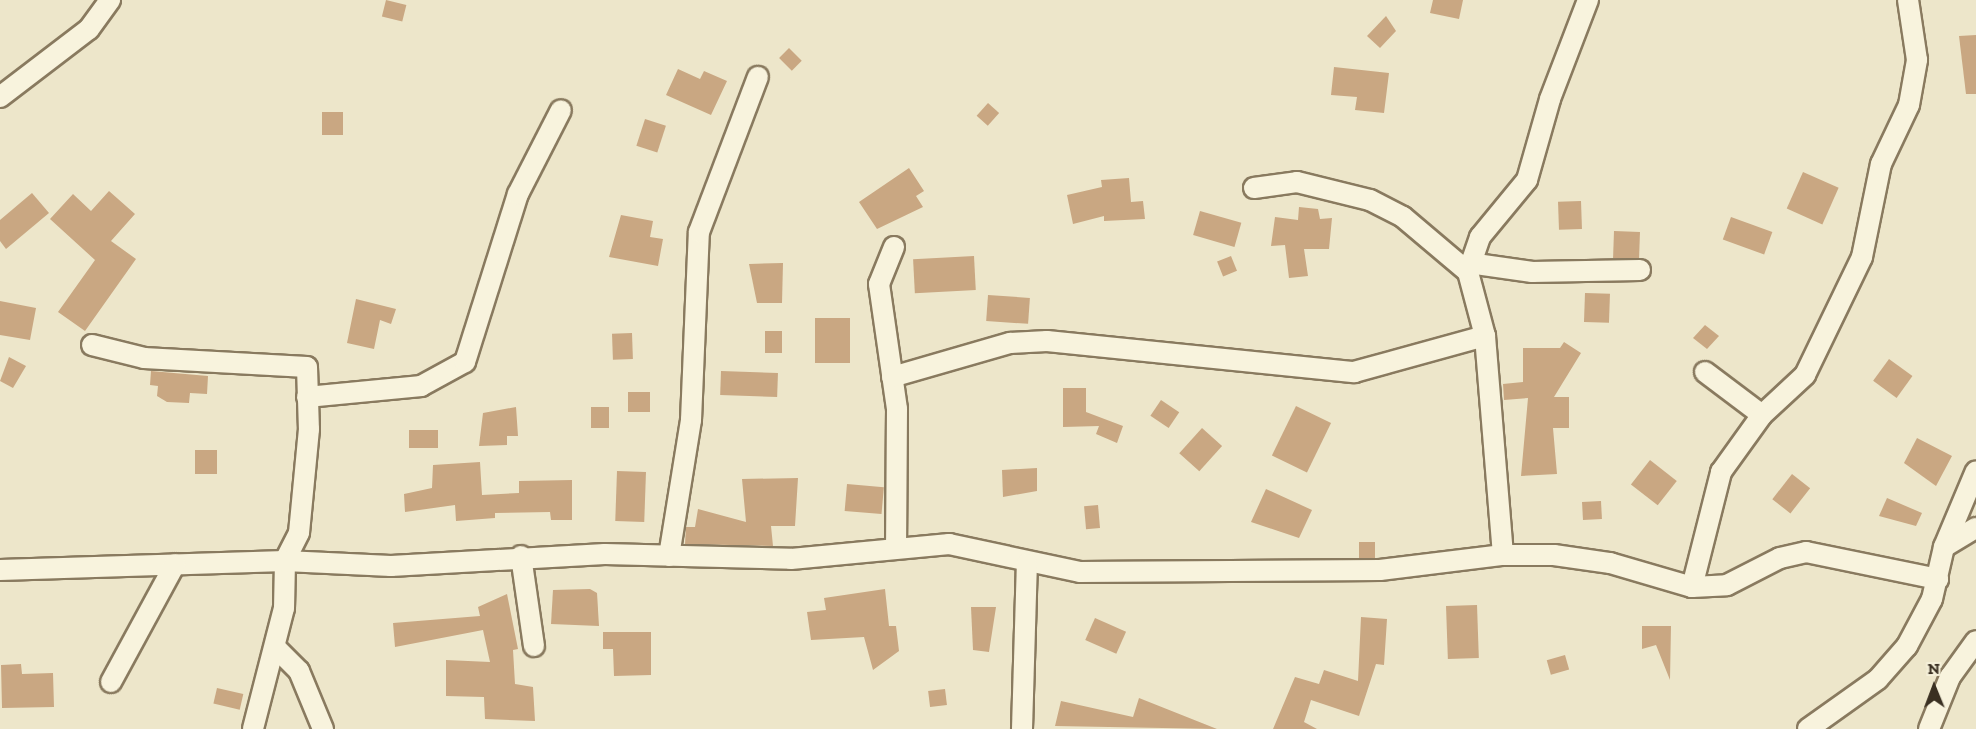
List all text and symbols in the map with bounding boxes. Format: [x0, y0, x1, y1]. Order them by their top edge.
north arrow [1904, 657, 1964, 717]
text: N [1927, 659, 1940, 678]

